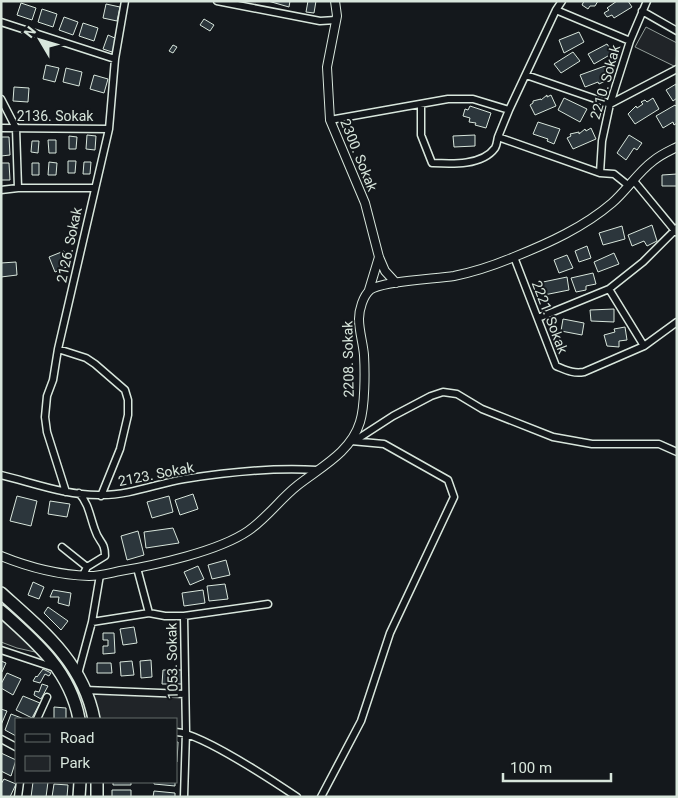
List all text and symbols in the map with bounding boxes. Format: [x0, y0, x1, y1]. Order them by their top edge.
north arrow [15, 15, 65, 65]
text: N [20, 23, 39, 41]
street label: 2210. Sokak [587, 42, 624, 121]
street label: 2136. Sokak [17, 108, 94, 124]
street label: 2300. Sokak [337, 116, 381, 194]
street label: 2126. Sokak [53, 205, 85, 284]
street label: 2221. Sokak [529, 278, 572, 357]
street label: 2208. Sokak [339, 320, 357, 398]
street label: 2123. Sokak [117, 459, 196, 489]
street label: 1053. Sokak [163, 622, 181, 700]
legend [15, 718, 178, 783]
text: Road [60, 729, 94, 747]
scale bar [503, 750, 610, 782]
text: Park [60, 754, 91, 772]
text: 100 m [510, 759, 552, 777]

